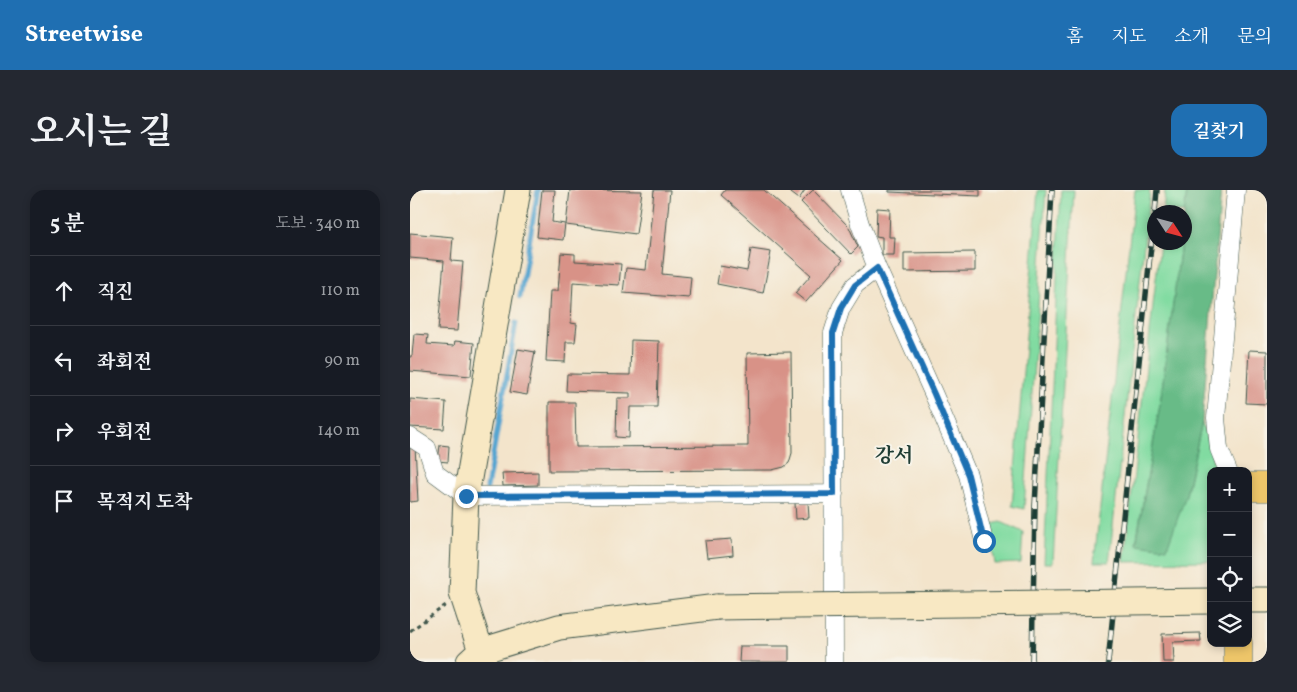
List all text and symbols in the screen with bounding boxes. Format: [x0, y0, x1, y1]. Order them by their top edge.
text: Streetwise [25, 18, 143, 52]
text: 홈 [1066, 25, 1084, 50]
text: 지도 [1112, 25, 1146, 50]
text: 소개 [1174, 25, 1209, 50]
text: 문의 [1237, 25, 1272, 50]
button: 길찾기 [1171, 104, 1267, 157]
text: 오시는 길 [30, 110, 172, 158]
north arrow [1147, 205, 1192, 250]
text: 5 분 [50, 210, 85, 239]
text: 도보 · 340 m [275, 213, 360, 235]
icon: ahead [50, 277, 78, 305]
text: 직진 [97, 280, 134, 306]
text: 110 m [321, 280, 360, 302]
icon: left [50, 347, 78, 375]
text: 좌회전 [97, 350, 152, 376]
text: 90 m [324, 350, 360, 372]
icon: right [50, 417, 78, 445]
text: 우회전 [97, 420, 152, 446]
text: 140 m [318, 420, 360, 442]
district label: 강서 [875, 443, 913, 471]
map controls [1207, 467, 1252, 647]
button: + [1207, 467, 1252, 512]
route end [455, 485, 478, 508]
icon: arrive [50, 487, 78, 515]
text: 목적지 도착 [97, 490, 193, 516]
button: − [1207, 512, 1252, 557]
route start [973, 530, 996, 553]
button: locate [1207, 557, 1252, 602]
button: layers [1207, 602, 1252, 647]

